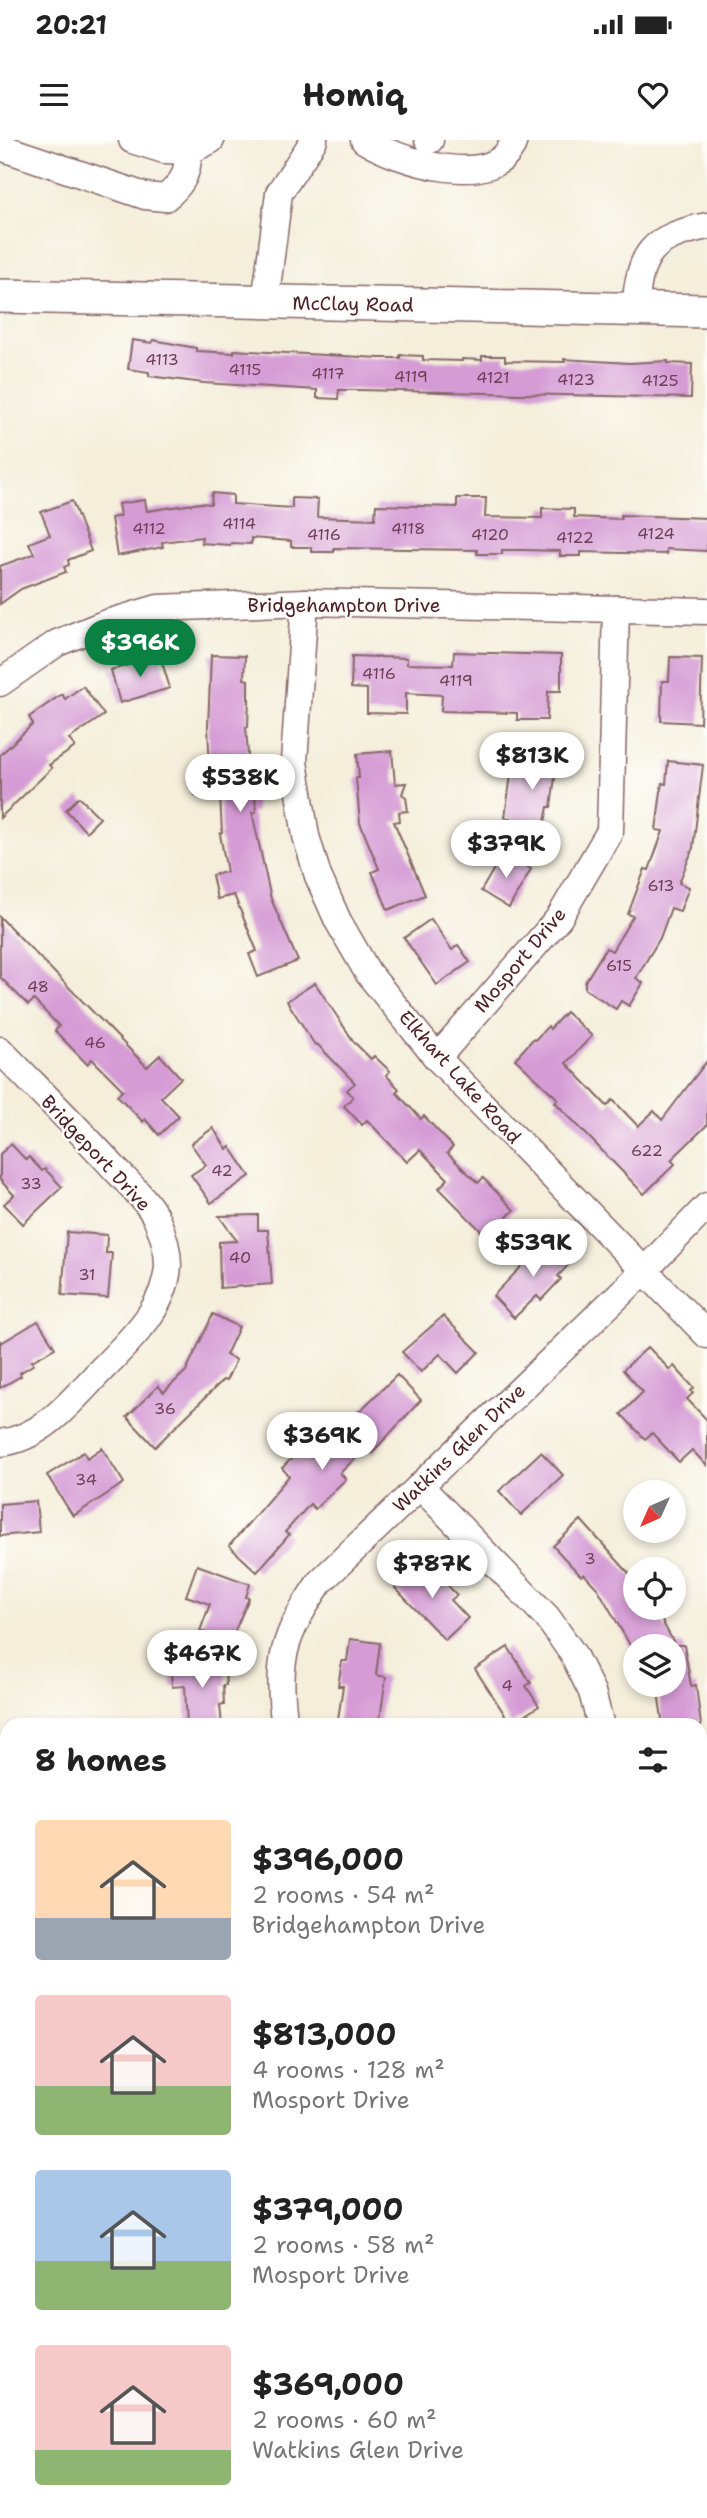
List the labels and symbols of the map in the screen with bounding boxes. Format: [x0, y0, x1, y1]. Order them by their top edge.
street label: McClay Road [292, 290, 414, 318]
house number: 4113 [145, 349, 179, 370]
house number: 4115 [229, 359, 261, 380]
house number: 4117 [311, 363, 345, 384]
house number: 4119 [394, 366, 428, 387]
house number: 4121 [476, 367, 510, 388]
house number: 4123 [557, 369, 595, 390]
house number: 4125 [642, 370, 678, 391]
house number: 4114 [222, 513, 256, 534]
house number: 4112 [132, 518, 166, 539]
house number: 4118 [391, 518, 425, 539]
house number: 4124 [637, 523, 675, 544]
house number: 4116 [307, 524, 341, 545]
house number: 4120 [471, 524, 509, 545]
house number: 4122 [556, 527, 594, 548]
street label: Bridgehampton Drive [248, 593, 440, 618]
pin: $396K [91, 620, 189, 679]
house number: 4116 [362, 663, 396, 684]
house number: 4119 [439, 670, 473, 691]
pin: $813K [483, 732, 581, 792]
pin: $538K [191, 754, 289, 814]
pin: $379K [457, 820, 555, 880]
house number: 613 [647, 875, 675, 896]
street label: Mosport Drive [469, 902, 571, 1018]
house number: 615 [606, 955, 632, 976]
house number: 48 [27, 976, 49, 997]
street label: Elkhart Lake Road [393, 1005, 527, 1149]
house number: 46 [84, 1032, 106, 1053]
street label: Bridgeport Drive [36, 1089, 156, 1217]
house number: 622 [631, 1140, 663, 1161]
house number: 42 [211, 1160, 233, 1181]
house number: 33 [20, 1173, 42, 1194]
pin: $539K [484, 1220, 582, 1279]
house number: 40 [229, 1247, 251, 1268]
house number: 31 [78, 1264, 96, 1285]
street label: Watkins Glen Drive [387, 1378, 531, 1518]
house number: 36 [154, 1398, 176, 1419]
pin: $369K [273, 1412, 371, 1472]
house number: 34 [75, 1469, 97, 1490]
north arrow [623, 1480, 686, 1544]
pin: $787K [383, 1540, 481, 1600]
house number: 3 [584, 1548, 596, 1569]
pin: $467K [153, 1630, 251, 1690]
house number: 4 [501, 1675, 513, 1696]

